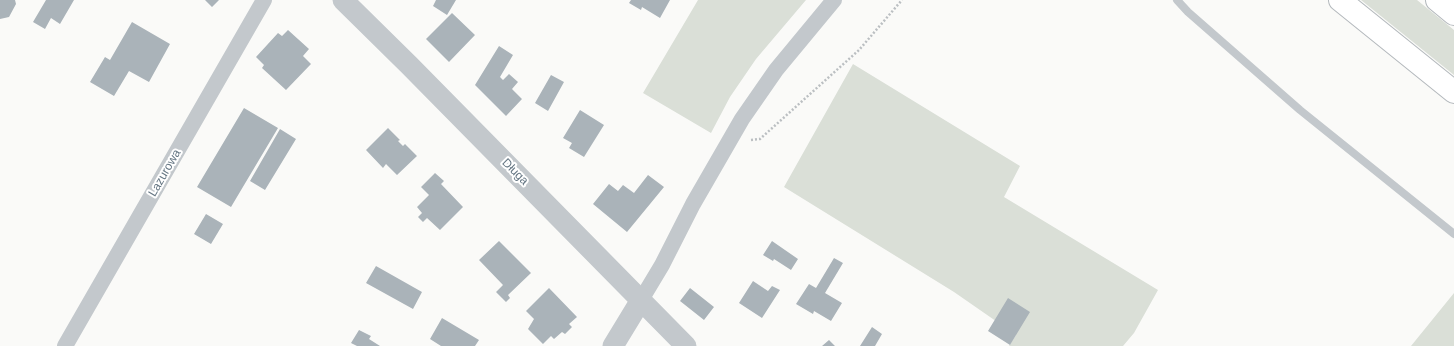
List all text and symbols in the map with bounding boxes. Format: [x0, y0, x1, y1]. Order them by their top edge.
street label: Lazurowa [146, 147, 184, 199]
street label: Długa [499, 156, 531, 188]

